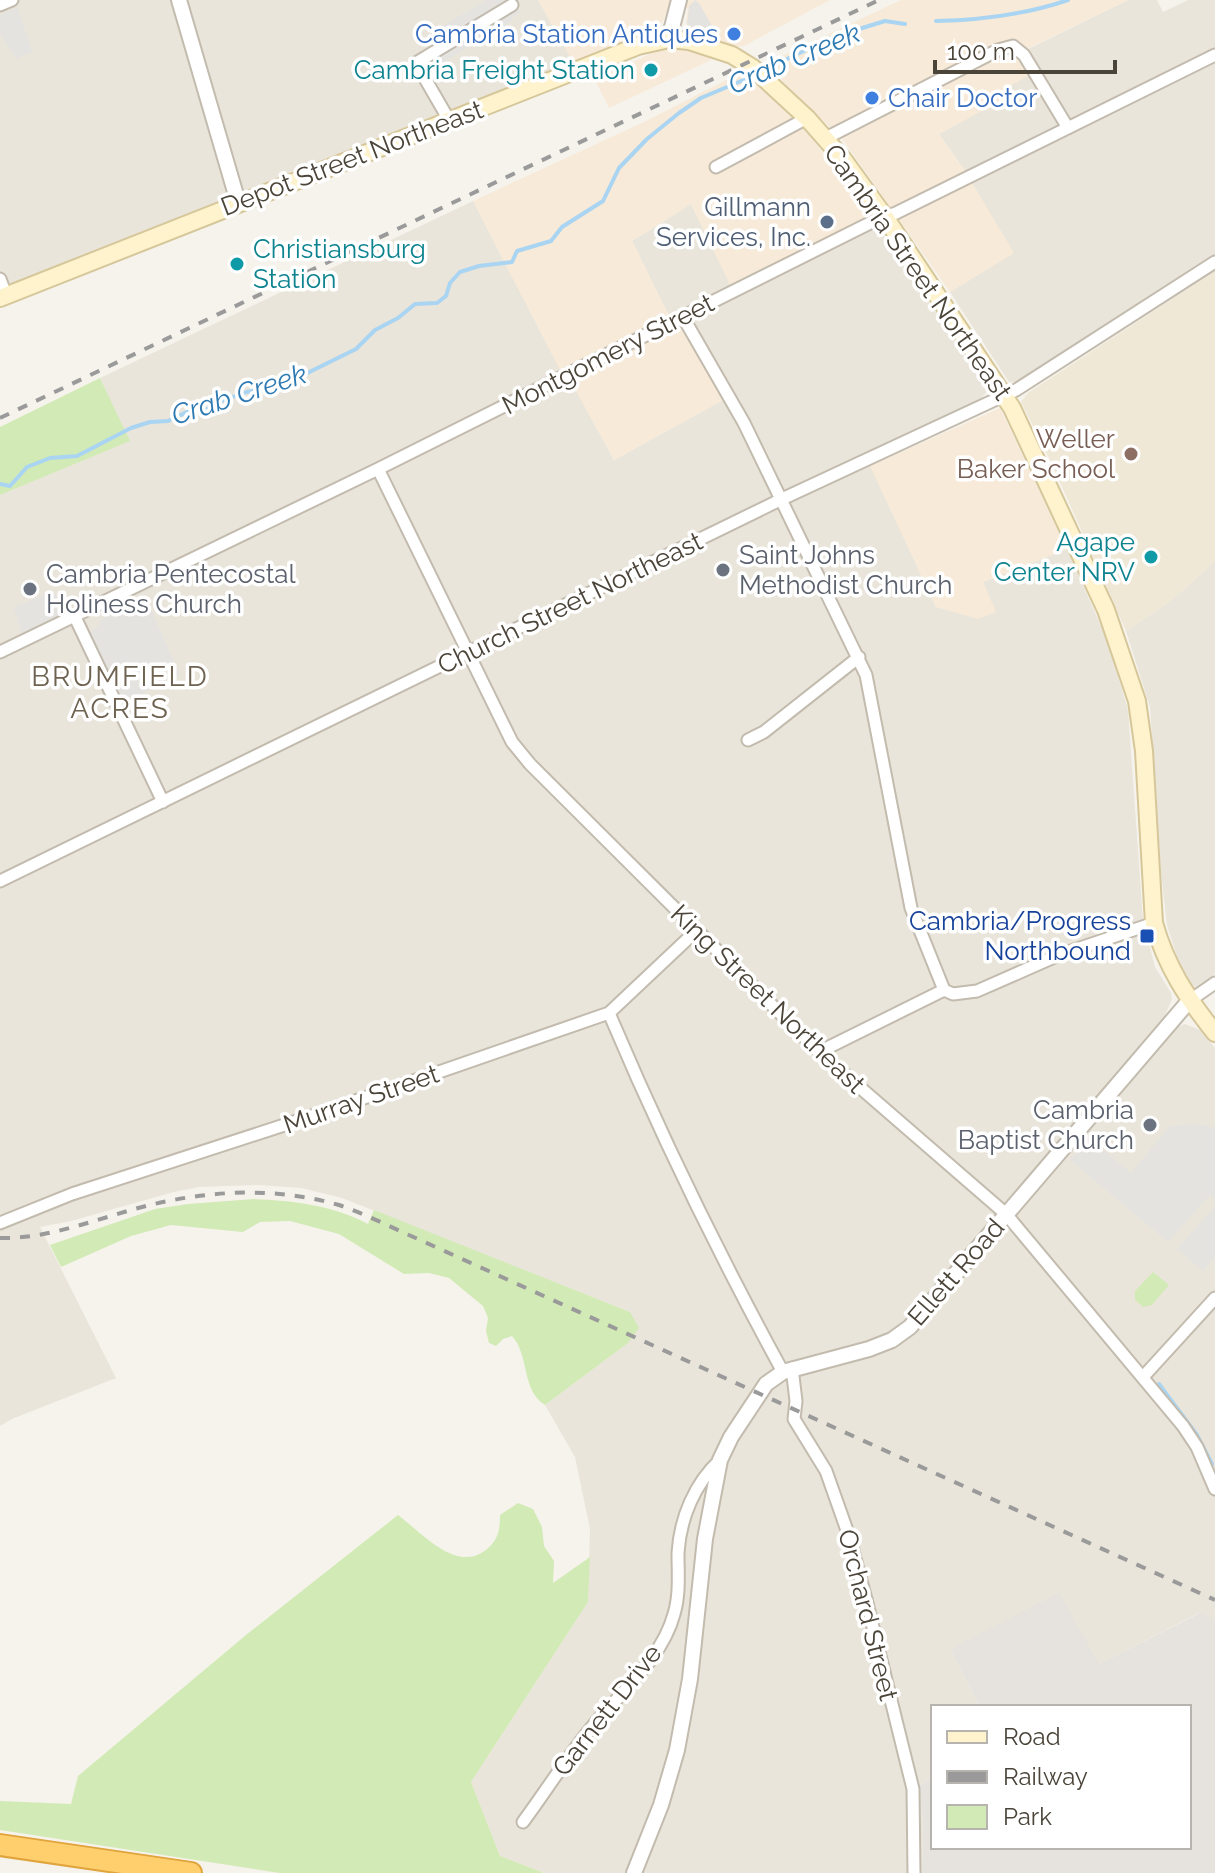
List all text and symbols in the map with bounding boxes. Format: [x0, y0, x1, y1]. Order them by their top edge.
water label: Crab Creek [723, 16, 865, 101]
place label: Cambria Station Antiques [415, 19, 718, 49]
scale bar [935, 24, 1115, 74]
marker: Cambria Station Antiques [725, 25, 743, 43]
text: 100 m [947, 37, 1015, 66]
place label: Cambria Freight Station [354, 55, 635, 85]
marker: Cambria Freight Station [642, 61, 660, 79]
place label: Chair Doctor [888, 83, 1037, 113]
marker: Chair Doctor [863, 89, 881, 107]
street label: Depot Street Northeast [217, 94, 488, 222]
street label: Cambria Street Northeast [818, 138, 1018, 406]
place label: Gillmann Services, Inc. [656, 192, 811, 252]
marker: Gillmann Services, Inc. [818, 213, 836, 231]
place label: Christiansburg Station [253, 234, 426, 294]
marker: Christiansburg Station [228, 255, 246, 273]
street label: Montgomery Street [497, 288, 719, 420]
water label: Crab Creek [167, 357, 311, 432]
place label: Weller Baker School [957, 424, 1116, 484]
marker: Weller Baker School [1122, 445, 1140, 463]
street label: Church Street Northeast [433, 526, 708, 680]
place label: Agape Center NRV [994, 527, 1135, 587]
place label: Saint Johns Methodist Church [739, 540, 952, 600]
marker: Agape Center NRV [1142, 548, 1160, 566]
place label: Cambria Pentecostal Holiness Church [46, 559, 297, 619]
marker: Saint Johns Methodist Church [714, 561, 732, 579]
marker: Cambria Pentecostal Holiness Church [21, 580, 39, 598]
district label: BRUMFIELD ACRES [31, 660, 209, 725]
street label: King Street Northeast [665, 899, 871, 1100]
place label: Cambria/Progress Northbound [909, 906, 1131, 966]
marker: Cambria/Progress Northbound [1138, 927, 1156, 945]
street label: Murray Street [279, 1058, 443, 1140]
place label: Cambria Baptist Church [958, 1095, 1134, 1155]
marker: Cambria Baptist Church [1141, 1116, 1159, 1134]
street label: Ellett Road [902, 1213, 1010, 1331]
street label: Orchard Street [832, 1526, 904, 1704]
street label: Garnett Drive [546, 1638, 668, 1782]
legend [931, 1705, 1191, 1849]
text: Road [1003, 1722, 1061, 1751]
text: Railway [1003, 1762, 1088, 1791]
text: Park [1003, 1802, 1052, 1831]

